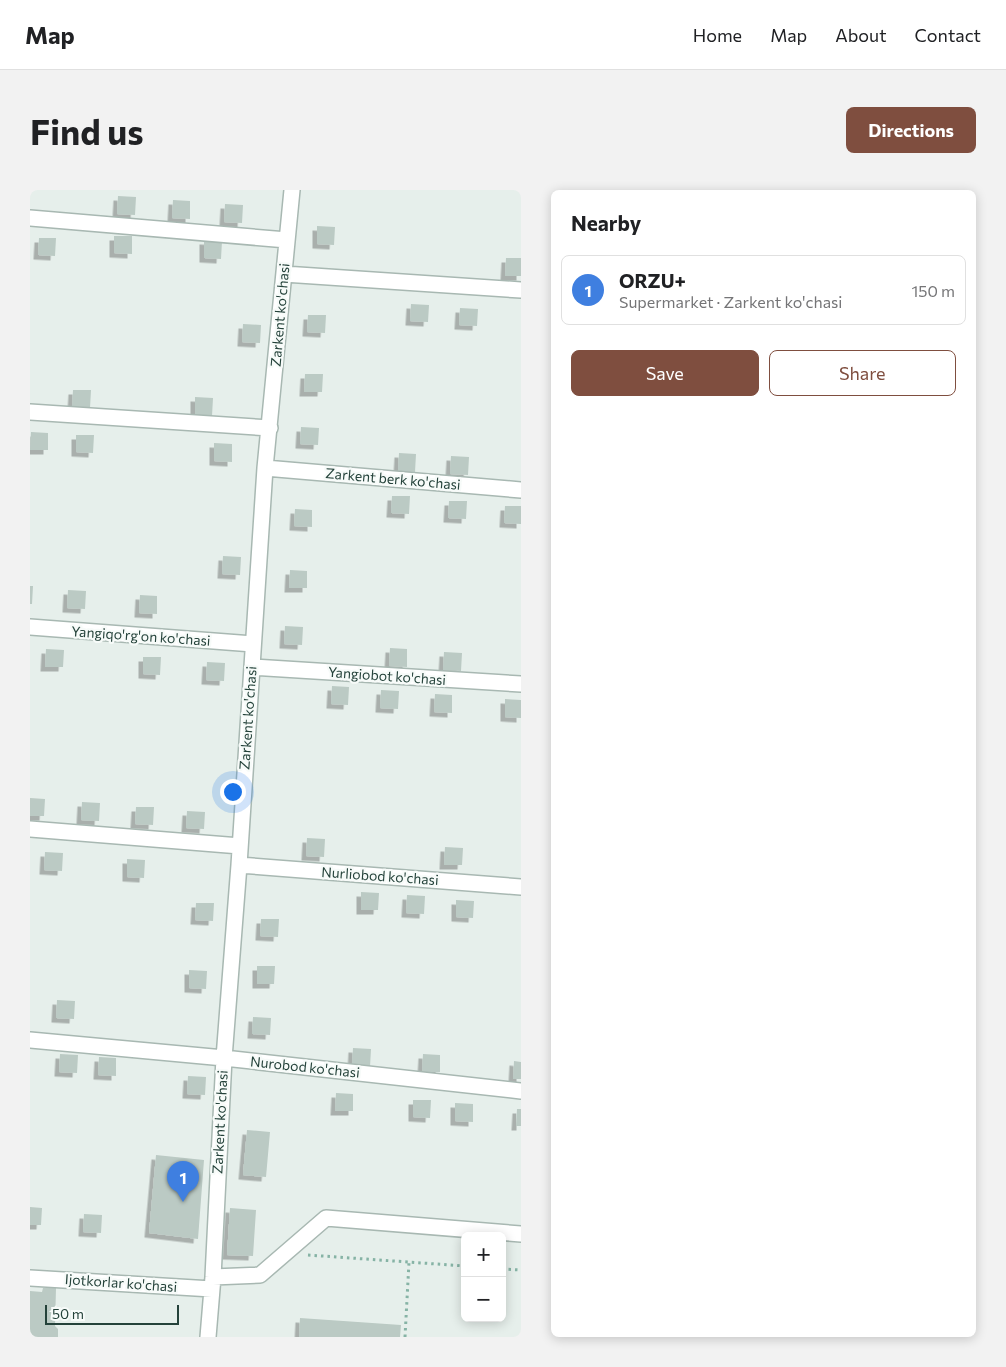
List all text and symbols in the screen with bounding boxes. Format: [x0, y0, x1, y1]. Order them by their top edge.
text: Map [25, 20, 75, 49]
text: Home [693, 24, 742, 46]
text: Map [770, 24, 807, 46]
text: About [835, 24, 887, 46]
text: Contact [915, 24, 981, 46]
button: Directions [846, 107, 976, 153]
text: Find us [30, 109, 144, 152]
text: Nearby [571, 210, 641, 235]
street label: Zarkent ko'chasi [266, 262, 293, 368]
text: ORZU+ [619, 269, 686, 292]
text: 1 [584, 281, 592, 300]
text: 150 m [912, 281, 955, 300]
text: Supermarket · Zarkent ko'chasi [619, 292, 842, 311]
button: Save [571, 350, 759, 396]
button: Share [769, 350, 956, 396]
street label: Zarkent berk ko'chasi [325, 464, 461, 493]
street label: Yangiqo'rg'on ko'chasi [71, 622, 211, 649]
street label: Yangiobot ko'chasi [327, 663, 447, 688]
street label: Zarkent ko'chasi [235, 665, 260, 770]
your location [220, 779, 246, 805]
street label: Nurliobod ko'chasi [321, 863, 439, 888]
street label: Nurobod ko'chasi [249, 1052, 361, 1081]
street label: Zarkent ko'chasi [208, 1070, 231, 1174]
pin: 1 [167, 1161, 199, 1202]
map controls [461, 1232, 506, 1322]
button: + [461, 1232, 506, 1277]
street label: Ijotkorlar ko'chasi [64, 1270, 178, 1295]
button: − [461, 1277, 506, 1322]
scale bar [45, 1302, 179, 1325]
text: 50 m [52, 1305, 84, 1322]

